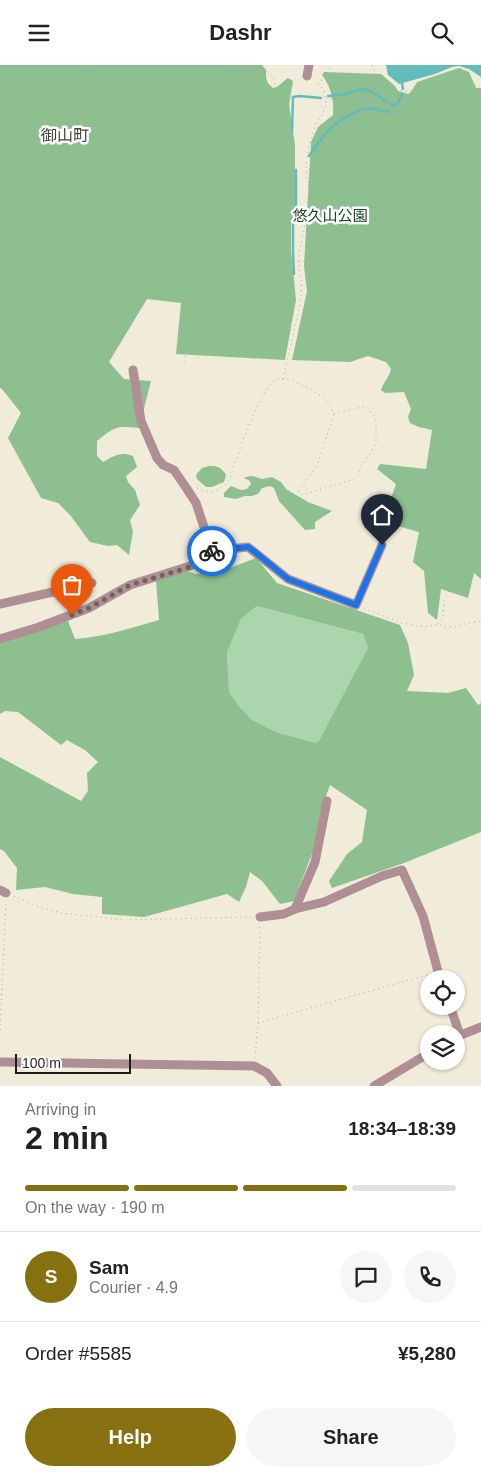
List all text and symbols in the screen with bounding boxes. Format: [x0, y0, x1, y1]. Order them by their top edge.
icon: menu [25, 19, 53, 47]
icon: search [428, 19, 456, 47]
text: Dashr [209, 20, 272, 45]
district label: 御山町 [41, 127, 89, 144]
park label: 悠久山公園 [292, 207, 368, 224]
pin [361, 494, 403, 545]
icon: home [368, 501, 396, 529]
courier [187, 526, 237, 576]
icon: bike [198, 537, 226, 565]
pin [51, 564, 93, 615]
icon: bag [58, 571, 86, 599]
map controls [420, 970, 465, 1070]
button: locate [420, 970, 465, 1015]
button: layers [420, 1025, 465, 1070]
scale bar [15, 1051, 131, 1074]
text: 100 m [22, 1055, 61, 1071]
text: Arriving in [25, 1101, 96, 1118]
text: 18:34–18:39 [348, 1118, 456, 1139]
text: 2 min [25, 1120, 109, 1156]
text: On the way · 190 m [25, 1199, 165, 1216]
button: chat [340, 1251, 392, 1303]
button: phone [404, 1251, 456, 1303]
text: Sam [89, 1257, 129, 1278]
text: S [45, 1266, 57, 1287]
text: Courier · 4.9 [89, 1279, 178, 1296]
text: Order #5585 [25, 1343, 132, 1364]
text: ¥5,280 [398, 1343, 456, 1364]
button: Help [25, 1408, 236, 1466]
button: Share [246, 1408, 456, 1466]

